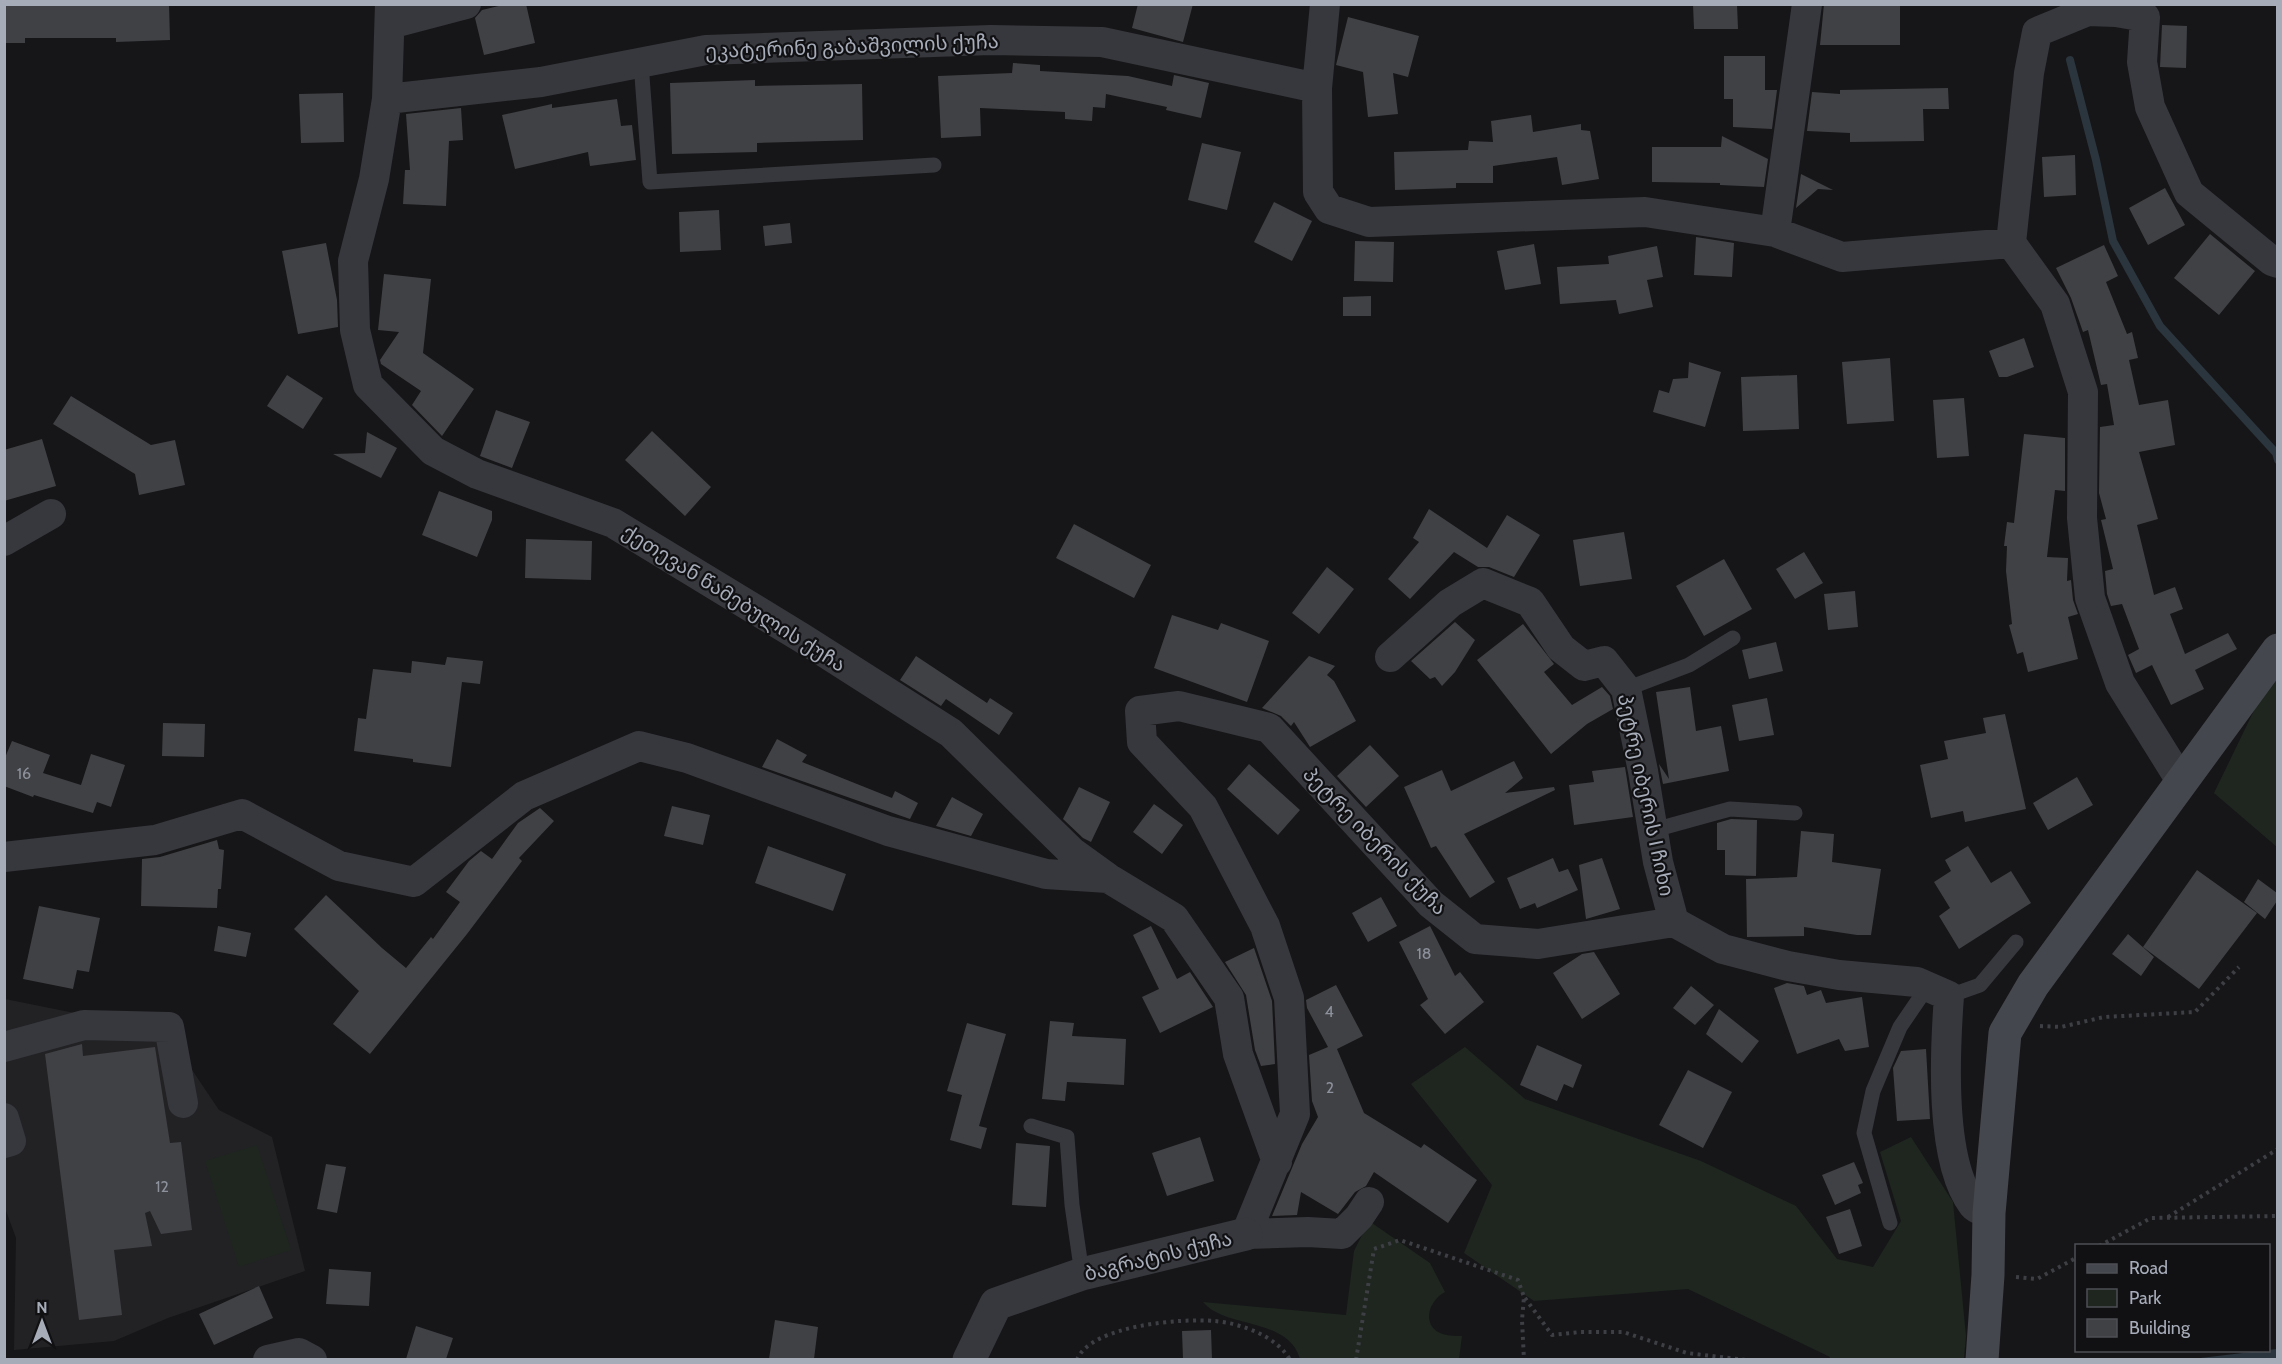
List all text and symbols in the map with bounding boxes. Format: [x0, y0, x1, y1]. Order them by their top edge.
street label: ეკატერინე გაბაშვილის ქუჩა [705, 29, 999, 64]
street label: ქეთევან წამებულის ქუჩა [617, 519, 850, 678]
street label: პეტრე იბერის I ჩიხი [1613, 692, 1679, 898]
street label: პეტრე იბერის ქუჩა [1298, 762, 1452, 920]
house number: 16 [17, 764, 31, 783]
house number: 18 [1417, 944, 1431, 963]
house number: 4 [1324, 1002, 1334, 1021]
house number: 2 [1326, 1078, 1334, 1097]
house number: 12 [155, 1177, 169, 1196]
street label: ბაგრატის ქუჩა [1082, 1226, 1234, 1286]
legend [2075, 1244, 2270, 1352]
text: Road [2129, 1257, 2168, 1279]
text: Park [2129, 1287, 2162, 1309]
north arrow [12, 1292, 72, 1352]
text: N [36, 1298, 48, 1317]
text: Building [2129, 1317, 2191, 1339]

